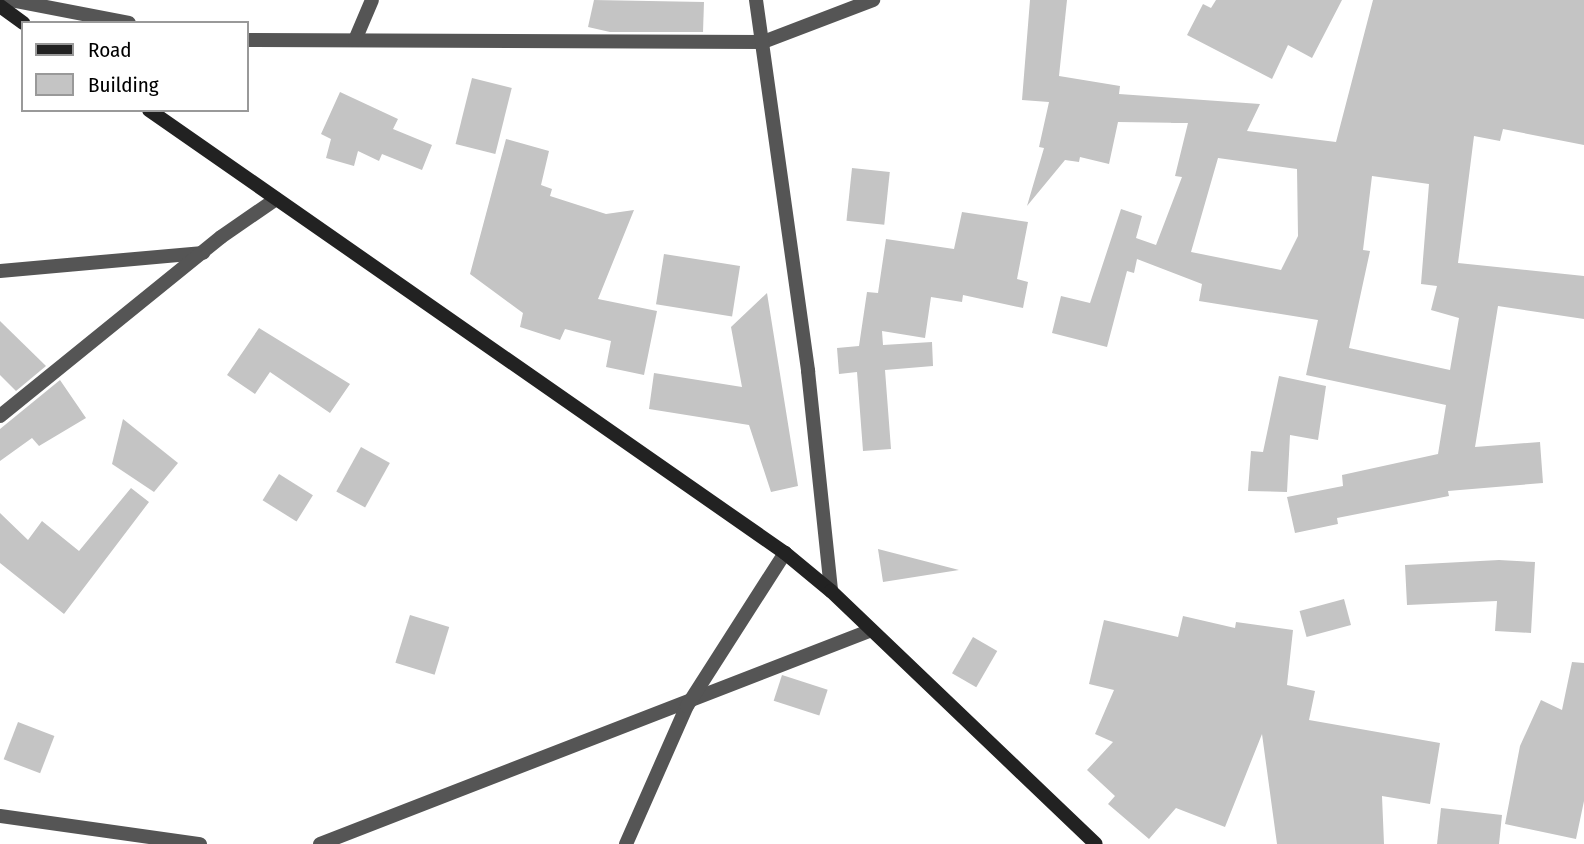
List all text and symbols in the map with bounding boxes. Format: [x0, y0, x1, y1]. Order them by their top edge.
legend [21, 21, 248, 112]
text: Road [88, 37, 132, 63]
text: Building [88, 72, 159, 98]

